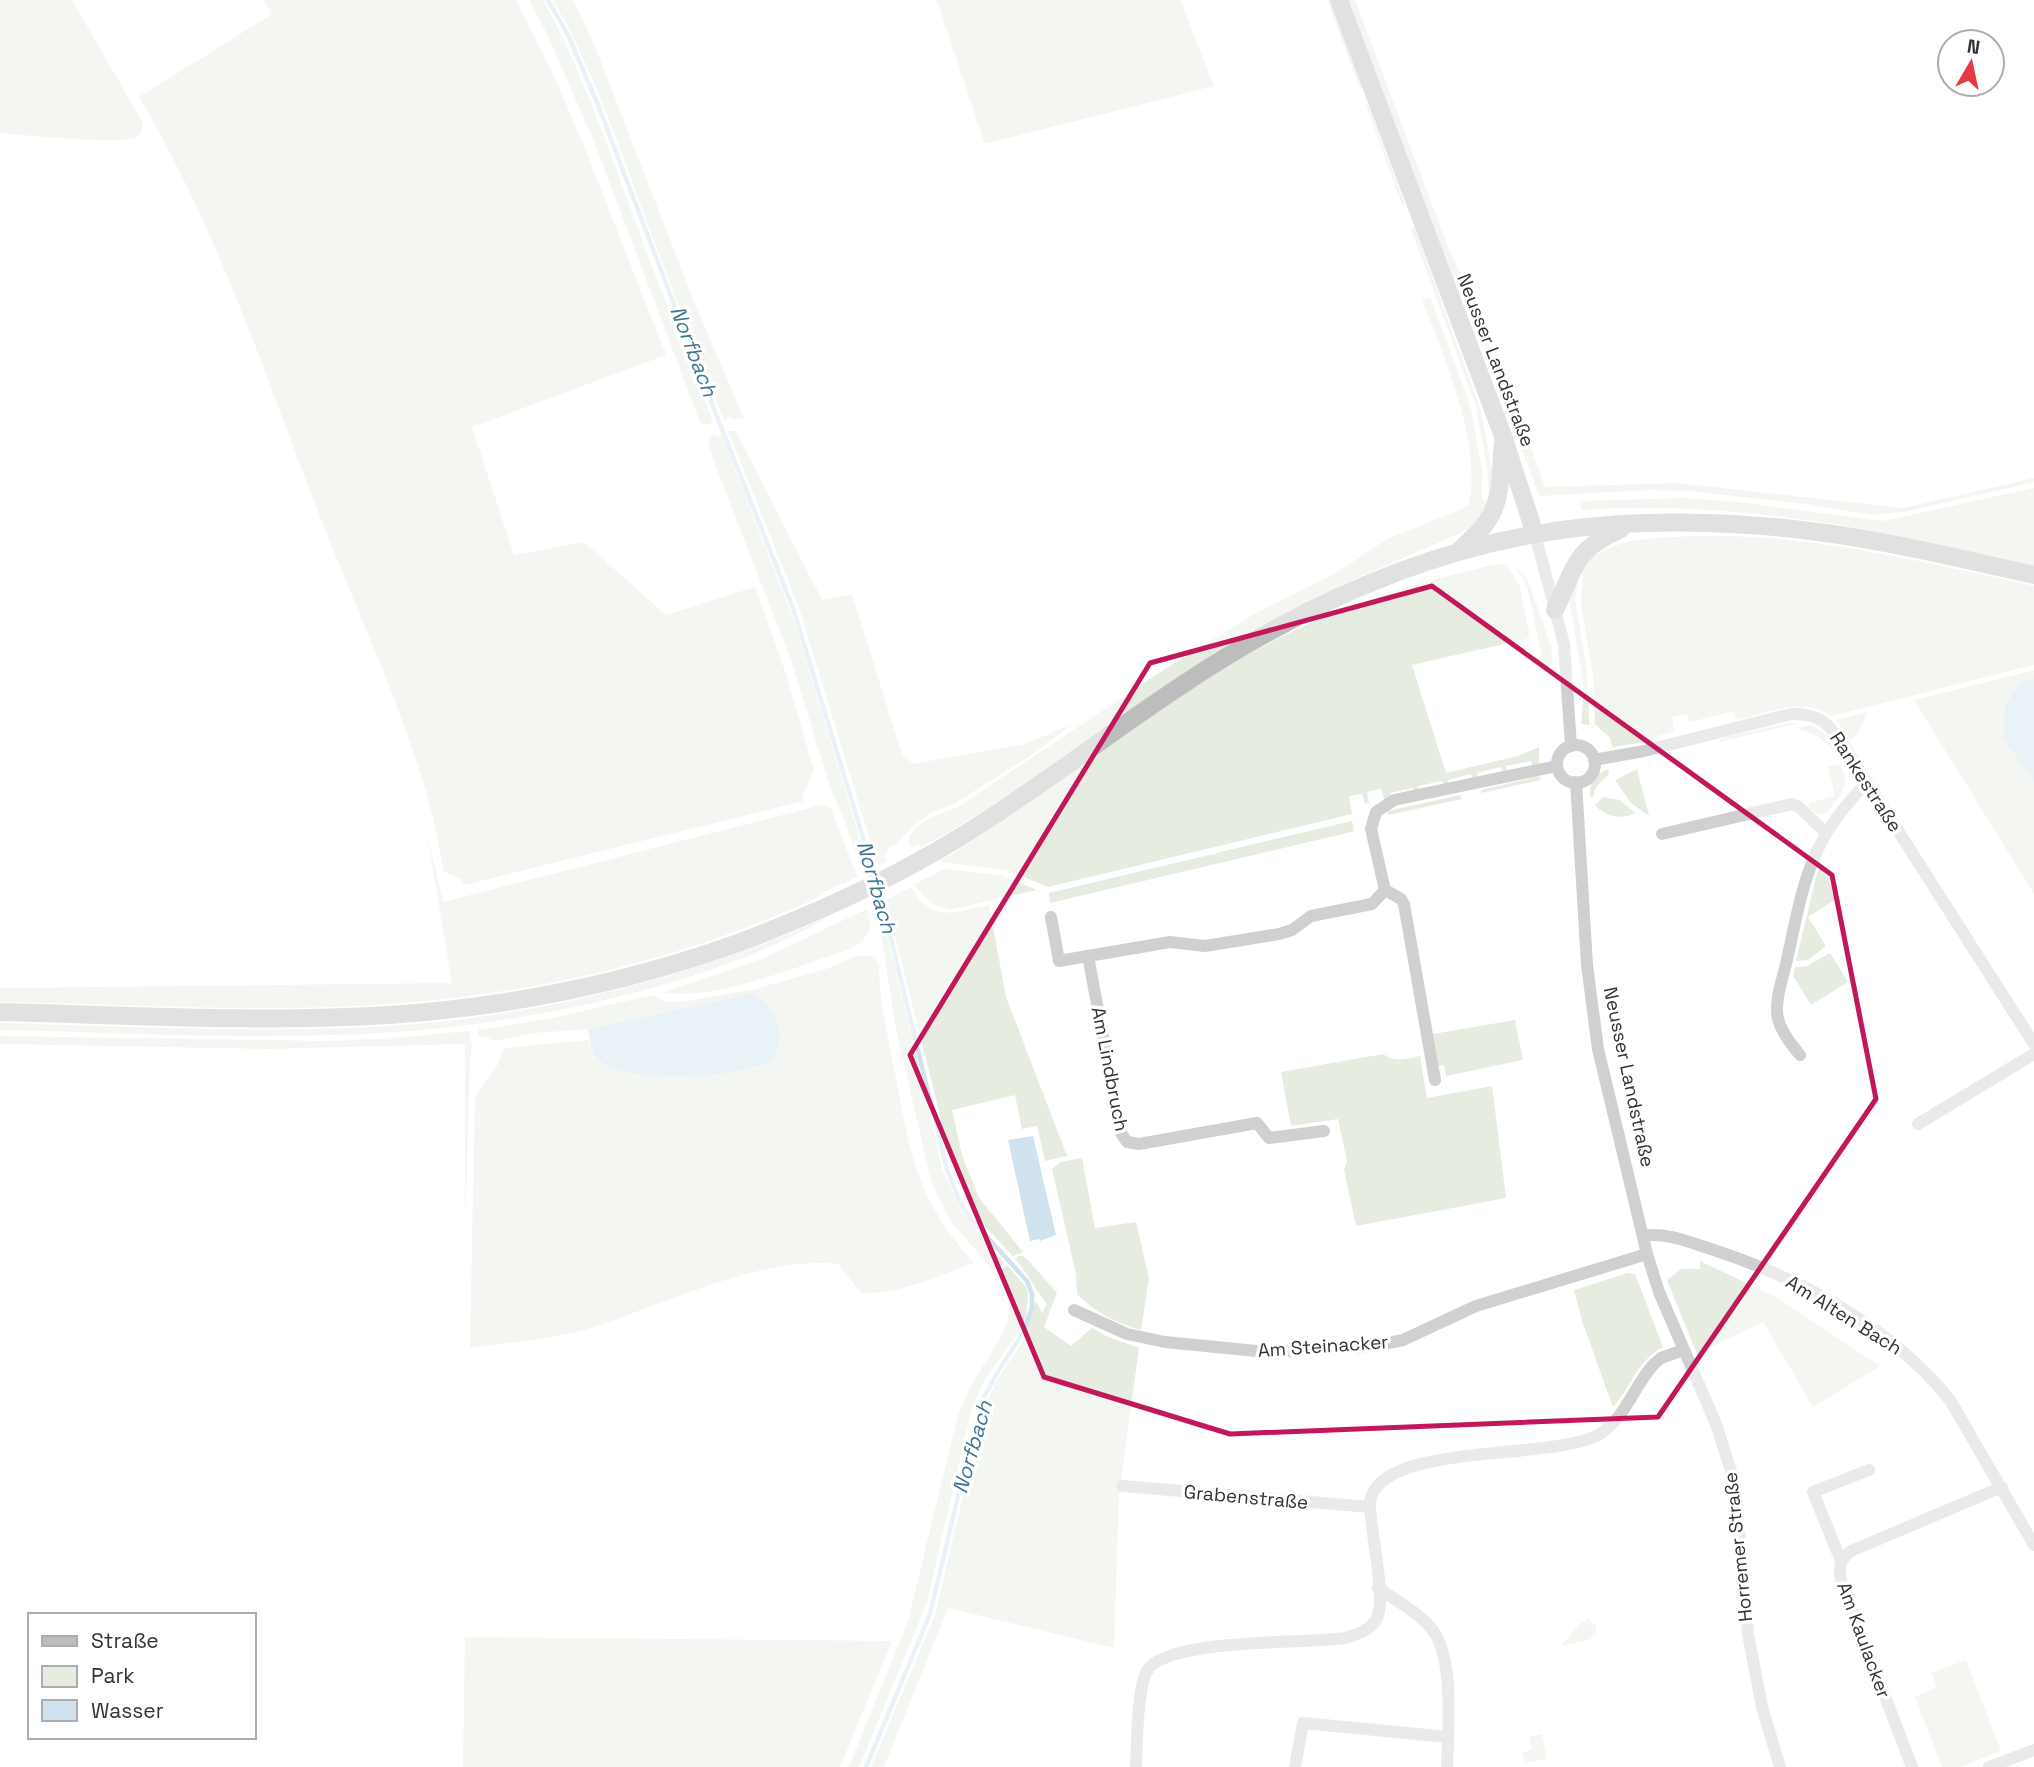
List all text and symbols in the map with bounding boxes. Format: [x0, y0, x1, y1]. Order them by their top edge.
north arrow [1936, 28, 2006, 98]
text: N [1965, 33, 1982, 60]
street label: Neusser Landstraße [1451, 270, 1541, 450]
water label: Norfbach [664, 302, 724, 401]
street label: Rankestraße [1824, 727, 1908, 837]
water label: Norfbach [851, 838, 903, 937]
street label: Neusser Landstraße [1598, 985, 1660, 1169]
street label: Am Lindbruch [1086, 1005, 1134, 1133]
street label: Am Alten Bach [1781, 1269, 1907, 1361]
street label: Am Steinacker [1257, 1329, 1389, 1363]
water label: Norfbach [946, 1397, 998, 1496]
street label: Horremer Straße [1718, 1471, 1758, 1623]
street label: Grabenstraße [1183, 1479, 1309, 1515]
street label: Am Kaulacker [1831, 1578, 1897, 1702]
legend [28, 1613, 256, 1739]
text: Straße [91, 1627, 159, 1654]
text: Park [91, 1662, 135, 1689]
text: Wasser [91, 1697, 164, 1724]

